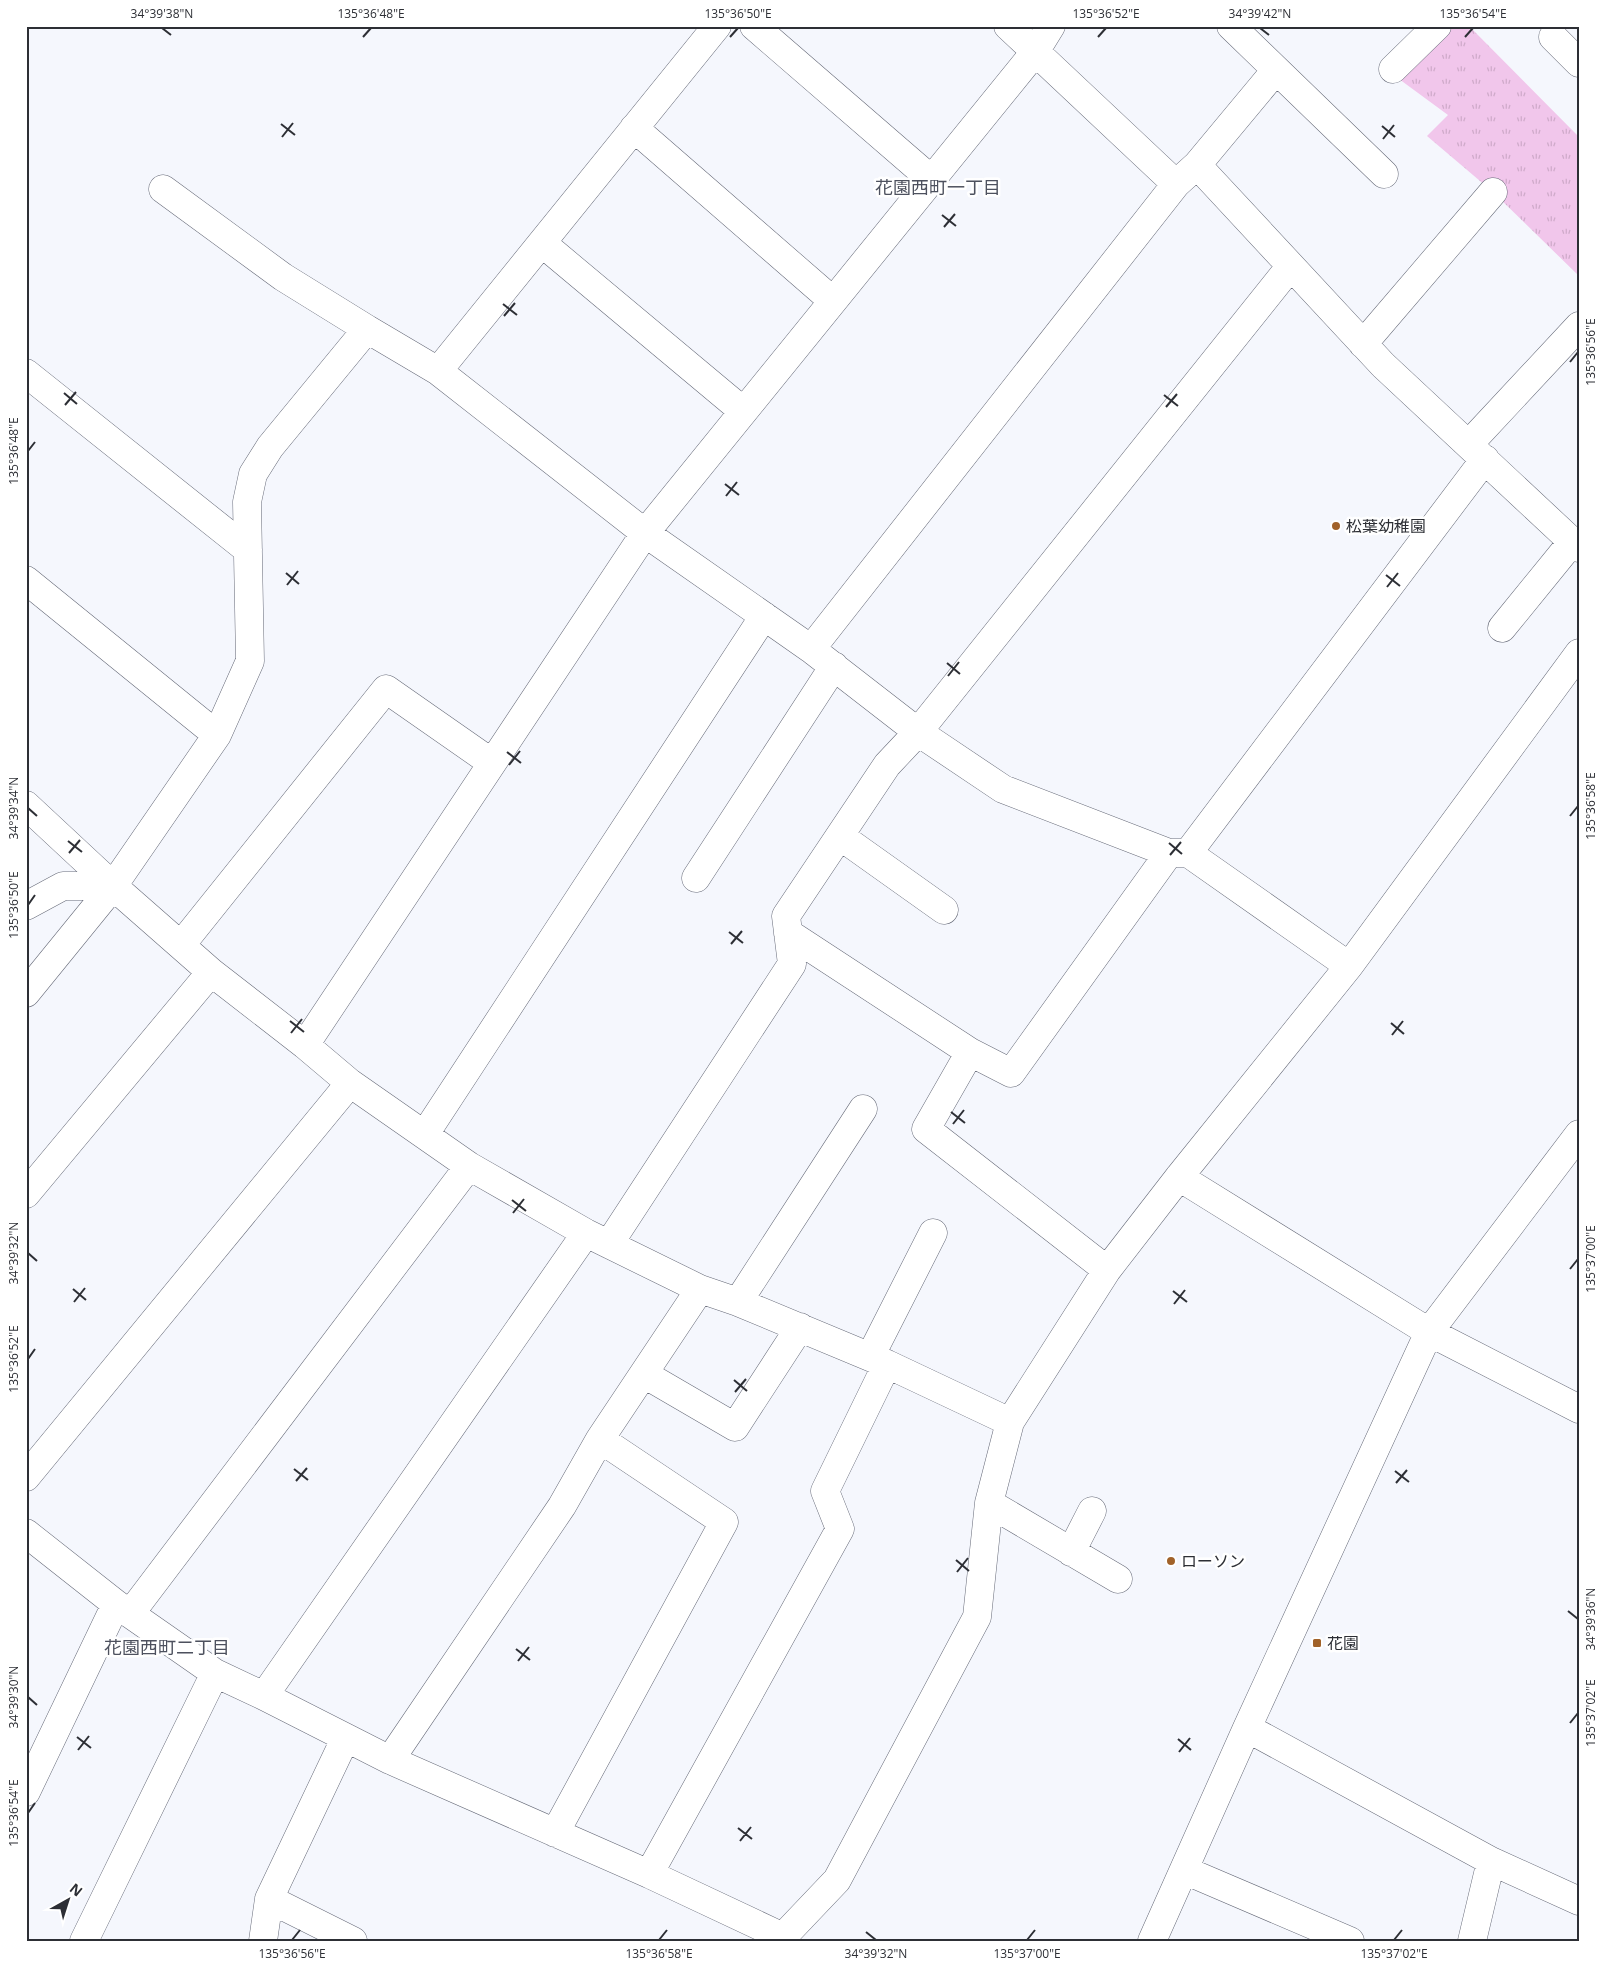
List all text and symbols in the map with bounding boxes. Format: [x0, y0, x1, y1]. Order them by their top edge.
text: 34°39'38"N [131, 5, 193, 22]
text: 135°36'48"E [337, 5, 405, 22]
text: 135°36'50"E [704, 5, 772, 22]
text: 135°36'52"E [1072, 5, 1140, 22]
text: 34°39'42"N [1229, 5, 1291, 22]
text: 135°36'54"E [1439, 5, 1507, 22]
district label: 花園西町一丁目 [875, 175, 1001, 199]
text: 135°36'56"E [1582, 318, 1599, 386]
text: 135°36'48"E [5, 417, 22, 485]
place label: 松葉幼稚園 [1346, 515, 1426, 537]
marker: 松葉幼稚園 [1330, 520, 1342, 532]
text: 135°36'58"E [1582, 772, 1599, 840]
text: 34°39'34"N [5, 777, 22, 839]
text: 135°36'50"E [5, 871, 22, 939]
text: 34°39'32"N [5, 1222, 22, 1284]
text: 135°37'00"E [1582, 1225, 1599, 1293]
text: 135°36'52"E [5, 1325, 22, 1393]
place label: ローソン [1181, 1550, 1245, 1572]
marker: ローソン [1165, 1555, 1177, 1567]
text: 34°39'36"N [1582, 1588, 1599, 1650]
place label: 花園 [1327, 1632, 1359, 1654]
district label: 花園西町二丁目 [104, 1635, 230, 1659]
marker: 花園 [1311, 1637, 1323, 1649]
text: 34°39'30"N [5, 1666, 22, 1728]
text: 135°37'02"E [1582, 1679, 1599, 1747]
text: 135°36'54"E [5, 1779, 22, 1847]
north arrow [42, 1874, 92, 1924]
text: N [66, 1879, 87, 1900]
text: 135°36'56"E [258, 1945, 326, 1962]
text: 135°36'58"E [625, 1945, 693, 1962]
text: 34°39'32"N [845, 1945, 907, 1962]
text: 135°37'00"E [993, 1945, 1061, 1962]
text: 135°37'02"E [1360, 1945, 1428, 1962]

